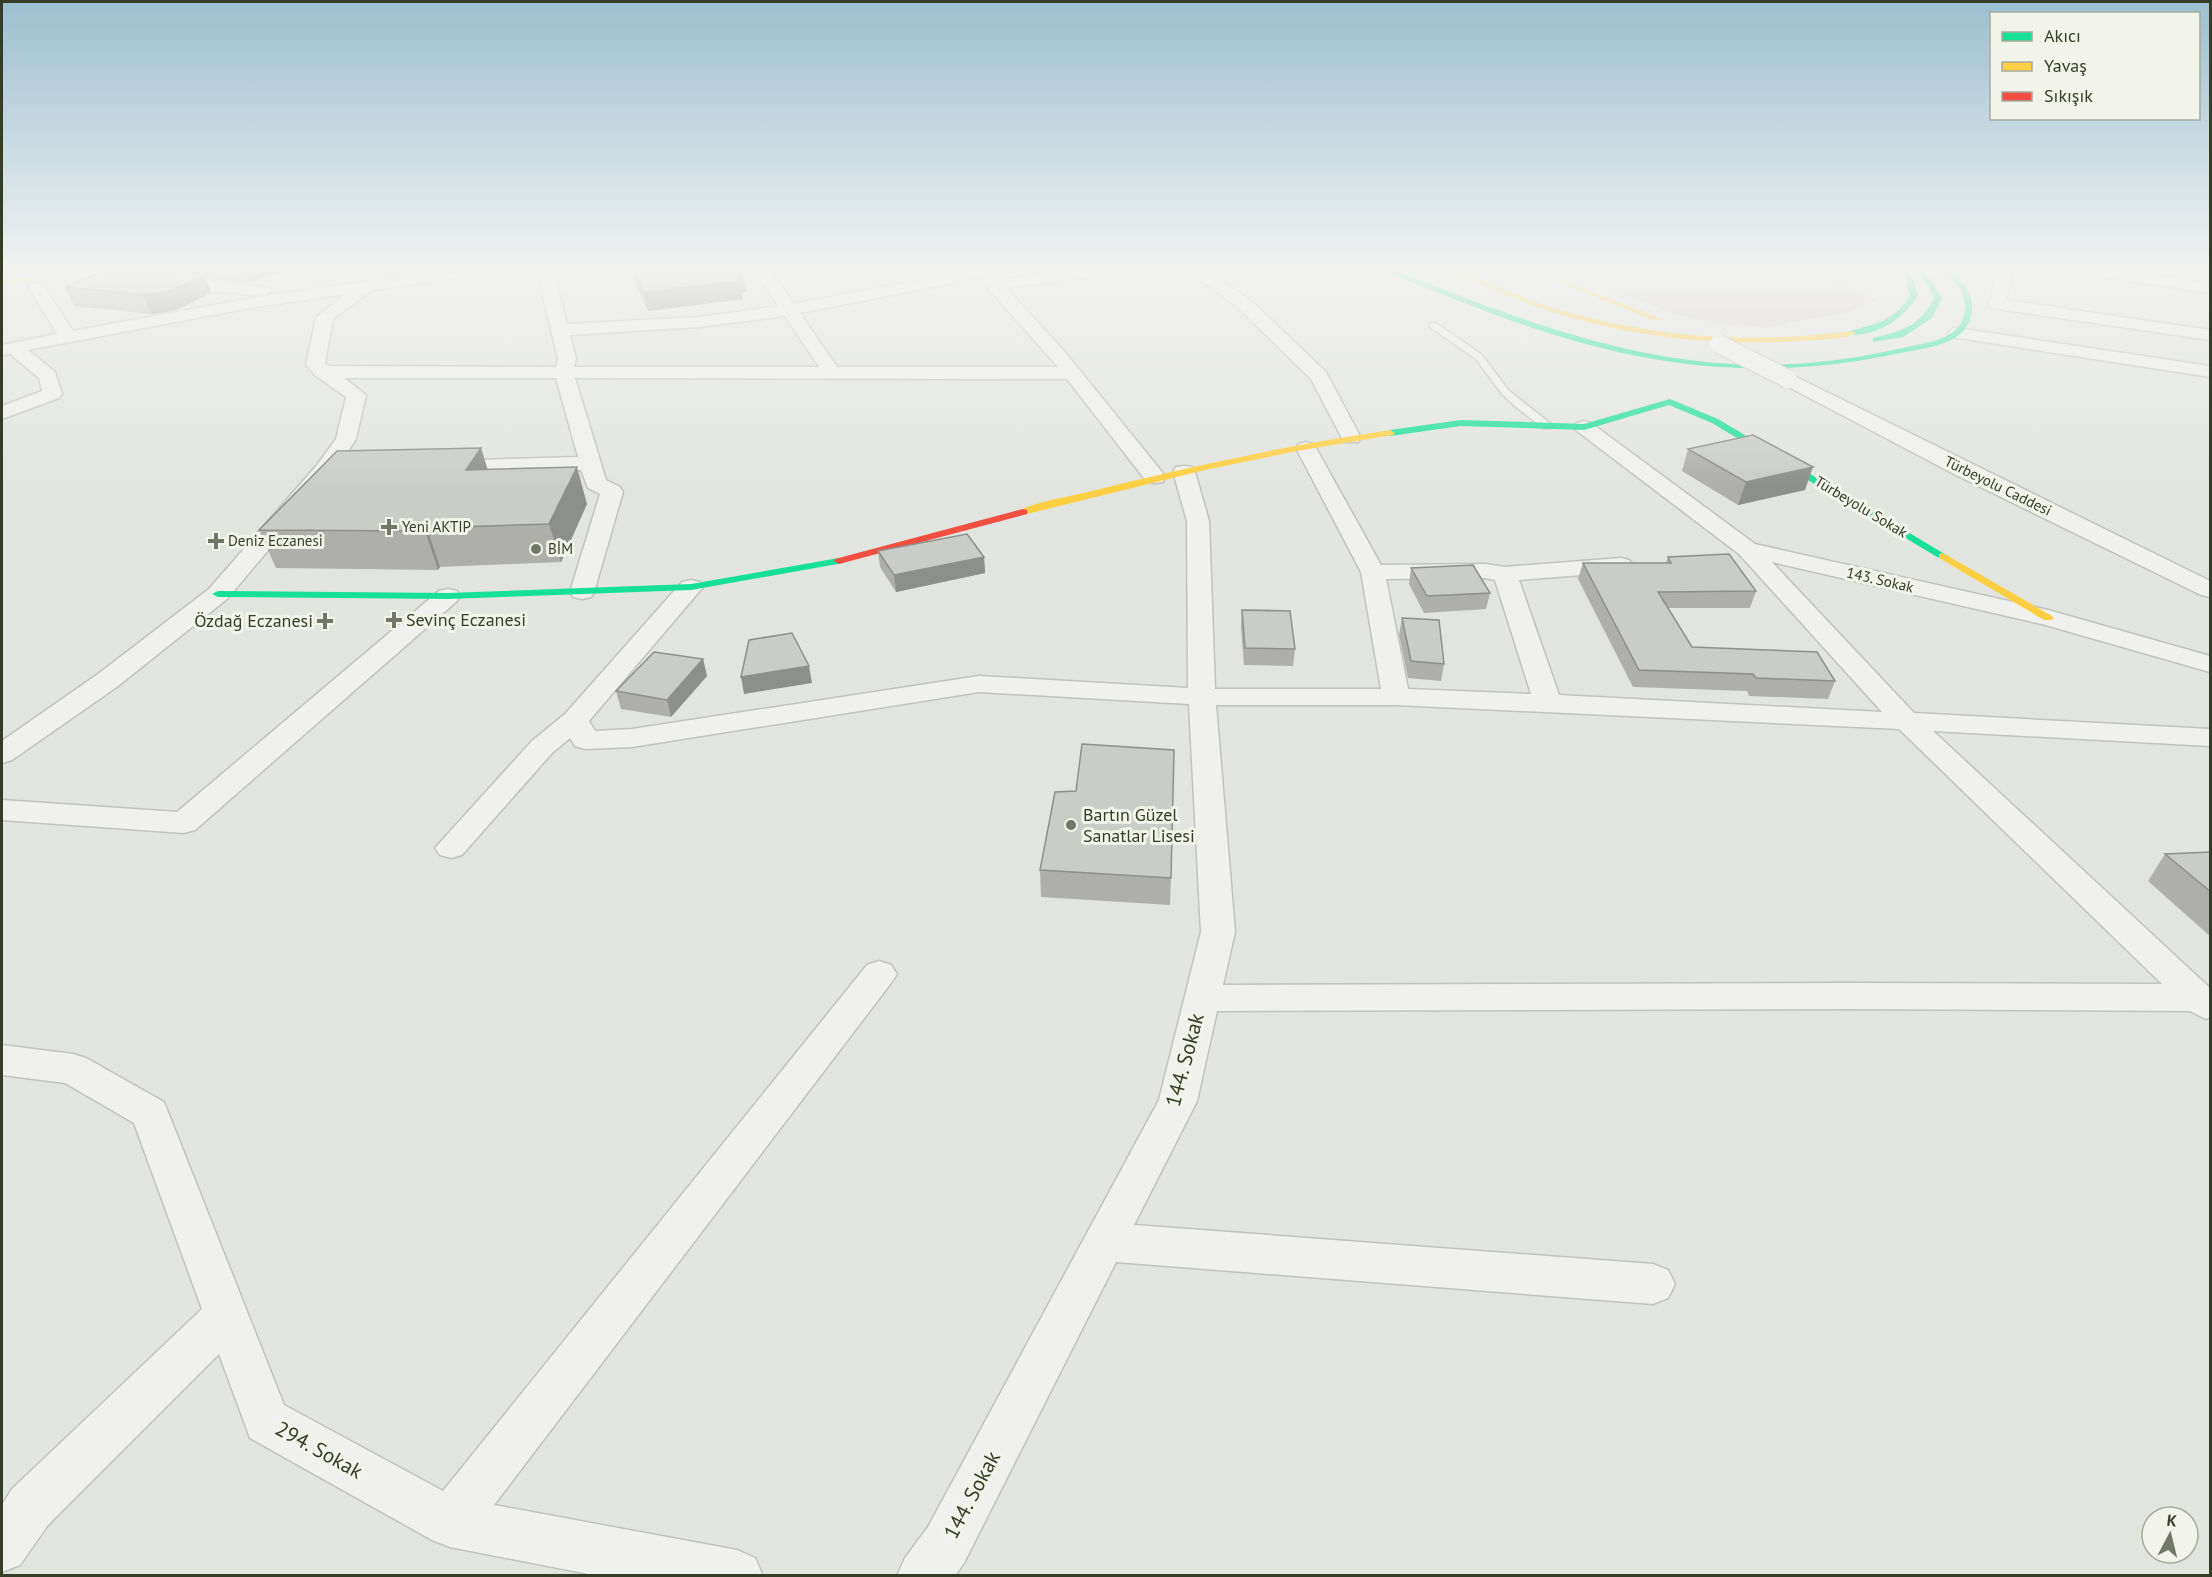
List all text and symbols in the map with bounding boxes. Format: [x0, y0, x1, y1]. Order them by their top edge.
legend [1990, 12, 2200, 120]
text: Akıcı [2044, 24, 2081, 47]
text: Yavaş [2044, 54, 2087, 77]
text: Sıkışık [2044, 84, 2093, 107]
street label: Türbeyolu Caddesi [1942, 451, 2055, 520]
street label: Türbeyolu Sokak [1811, 471, 1912, 542]
place label: Yeni AKTIP [402, 517, 471, 536]
marker: Yeni AKTIP [380, 518, 398, 536]
place label: Deniz Eczanesi [228, 531, 323, 550]
marker: Deniz Eczanesi [209, 534, 223, 548]
place label: BİM [548, 539, 573, 558]
marker: BİM [529, 542, 543, 556]
street label: 143. Sokak [1845, 563, 1916, 597]
place label: Sevinç Eczanesi [406, 608, 526, 631]
place label: Özdağ Eczanesi [194, 609, 313, 632]
marker: Sevinç Eczanesi [387, 613, 401, 627]
marker: Özdağ Eczanesi [318, 614, 332, 628]
place label: Bartın Güzel Sanatlar Lisesi [1083, 803, 1195, 847]
marker: Bartın Güzel Sanatlar Lisesi [1064, 818, 1078, 832]
street label: 144. Sokak [1159, 1010, 1210, 1110]
street label: 294. Sokak [271, 1415, 368, 1485]
street label: 144. Sokak [937, 1446, 1006, 1543]
north arrow [2140, 1505, 2200, 1565]
text: K [2166, 1510, 2178, 1531]

